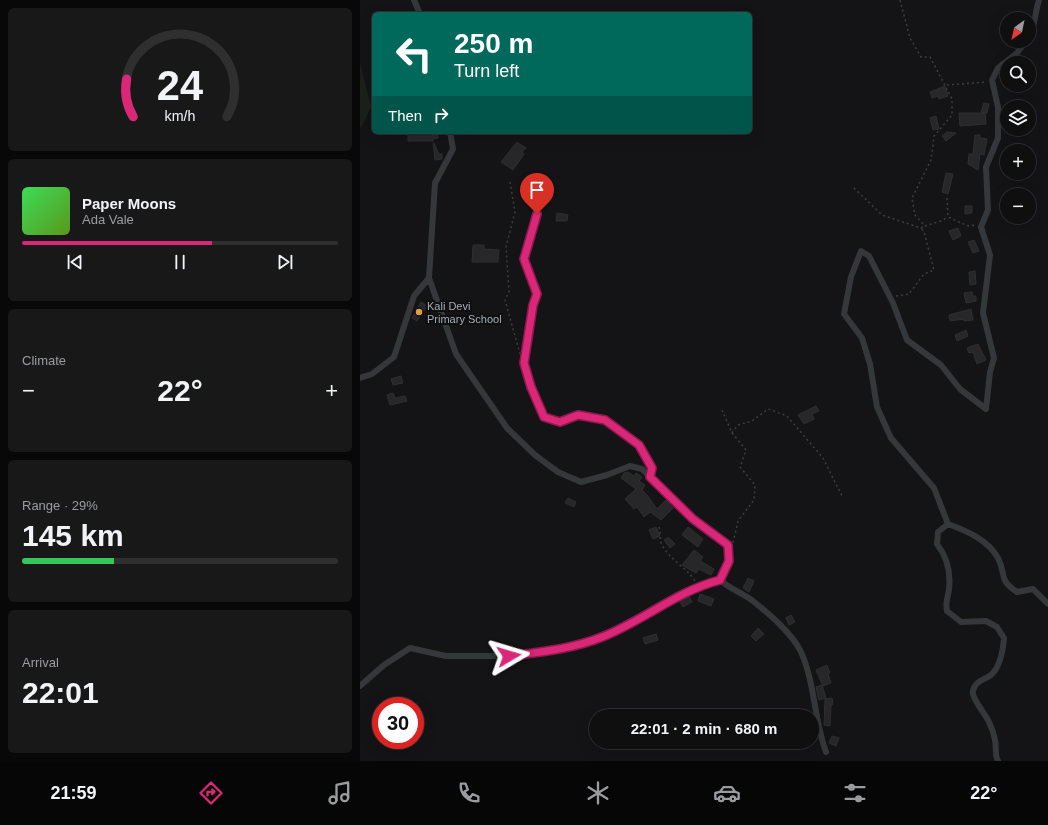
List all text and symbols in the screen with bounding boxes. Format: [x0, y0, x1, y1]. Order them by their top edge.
north arrow [1000, 12, 1036, 48]
map controls [1000, 12, 1036, 224]
icon: left [388, 28, 440, 80]
text: 250 m [454, 28, 533, 59]
button: search [1000, 56, 1036, 92]
text: Turn left [454, 61, 519, 81]
text: 24 [157, 62, 203, 109]
button: layers [1000, 100, 1036, 136]
icon: right [430, 104, 452, 126]
text: Then [388, 107, 422, 124]
text: km/h [165, 108, 196, 124]
button: + [1000, 144, 1036, 180]
pin [520, 173, 554, 214]
icon: arrive [526, 179, 548, 201]
button: − [1000, 188, 1036, 224]
text: Paper Moons [82, 195, 176, 212]
text: Ada Vale [82, 212, 134, 227]
icon: previous [64, 251, 86, 273]
icon: pause [169, 251, 191, 273]
icon: next [274, 251, 296, 273]
place label: Kali Devi Primary School [427, 300, 502, 325]
marker: Kali Devi Primary School [414, 307, 424, 317]
text: Climate [22, 353, 66, 368]
text: 22° [157, 374, 203, 407]
text: − [22, 378, 35, 403]
text: + [325, 378, 338, 403]
text: Range · 29% [22, 498, 98, 513]
text: 145 km [22, 519, 124, 552]
position arrow [488, 635, 530, 677]
text: Arrival [22, 655, 59, 670]
text: 22:01 [22, 676, 99, 709]
speed limit sign: 30 [372, 697, 424, 749]
text: 22:01 · 2 min · 680 m [631, 720, 777, 737]
icon: directions [197, 779, 225, 807]
icon: music [326, 779, 354, 807]
icon: phone [455, 779, 483, 807]
icon: climate [584, 779, 612, 807]
icon: car [713, 779, 741, 807]
icon: filters [841, 779, 869, 807]
text: 21:59 [50, 783, 96, 803]
text: 22° [970, 783, 997, 803]

